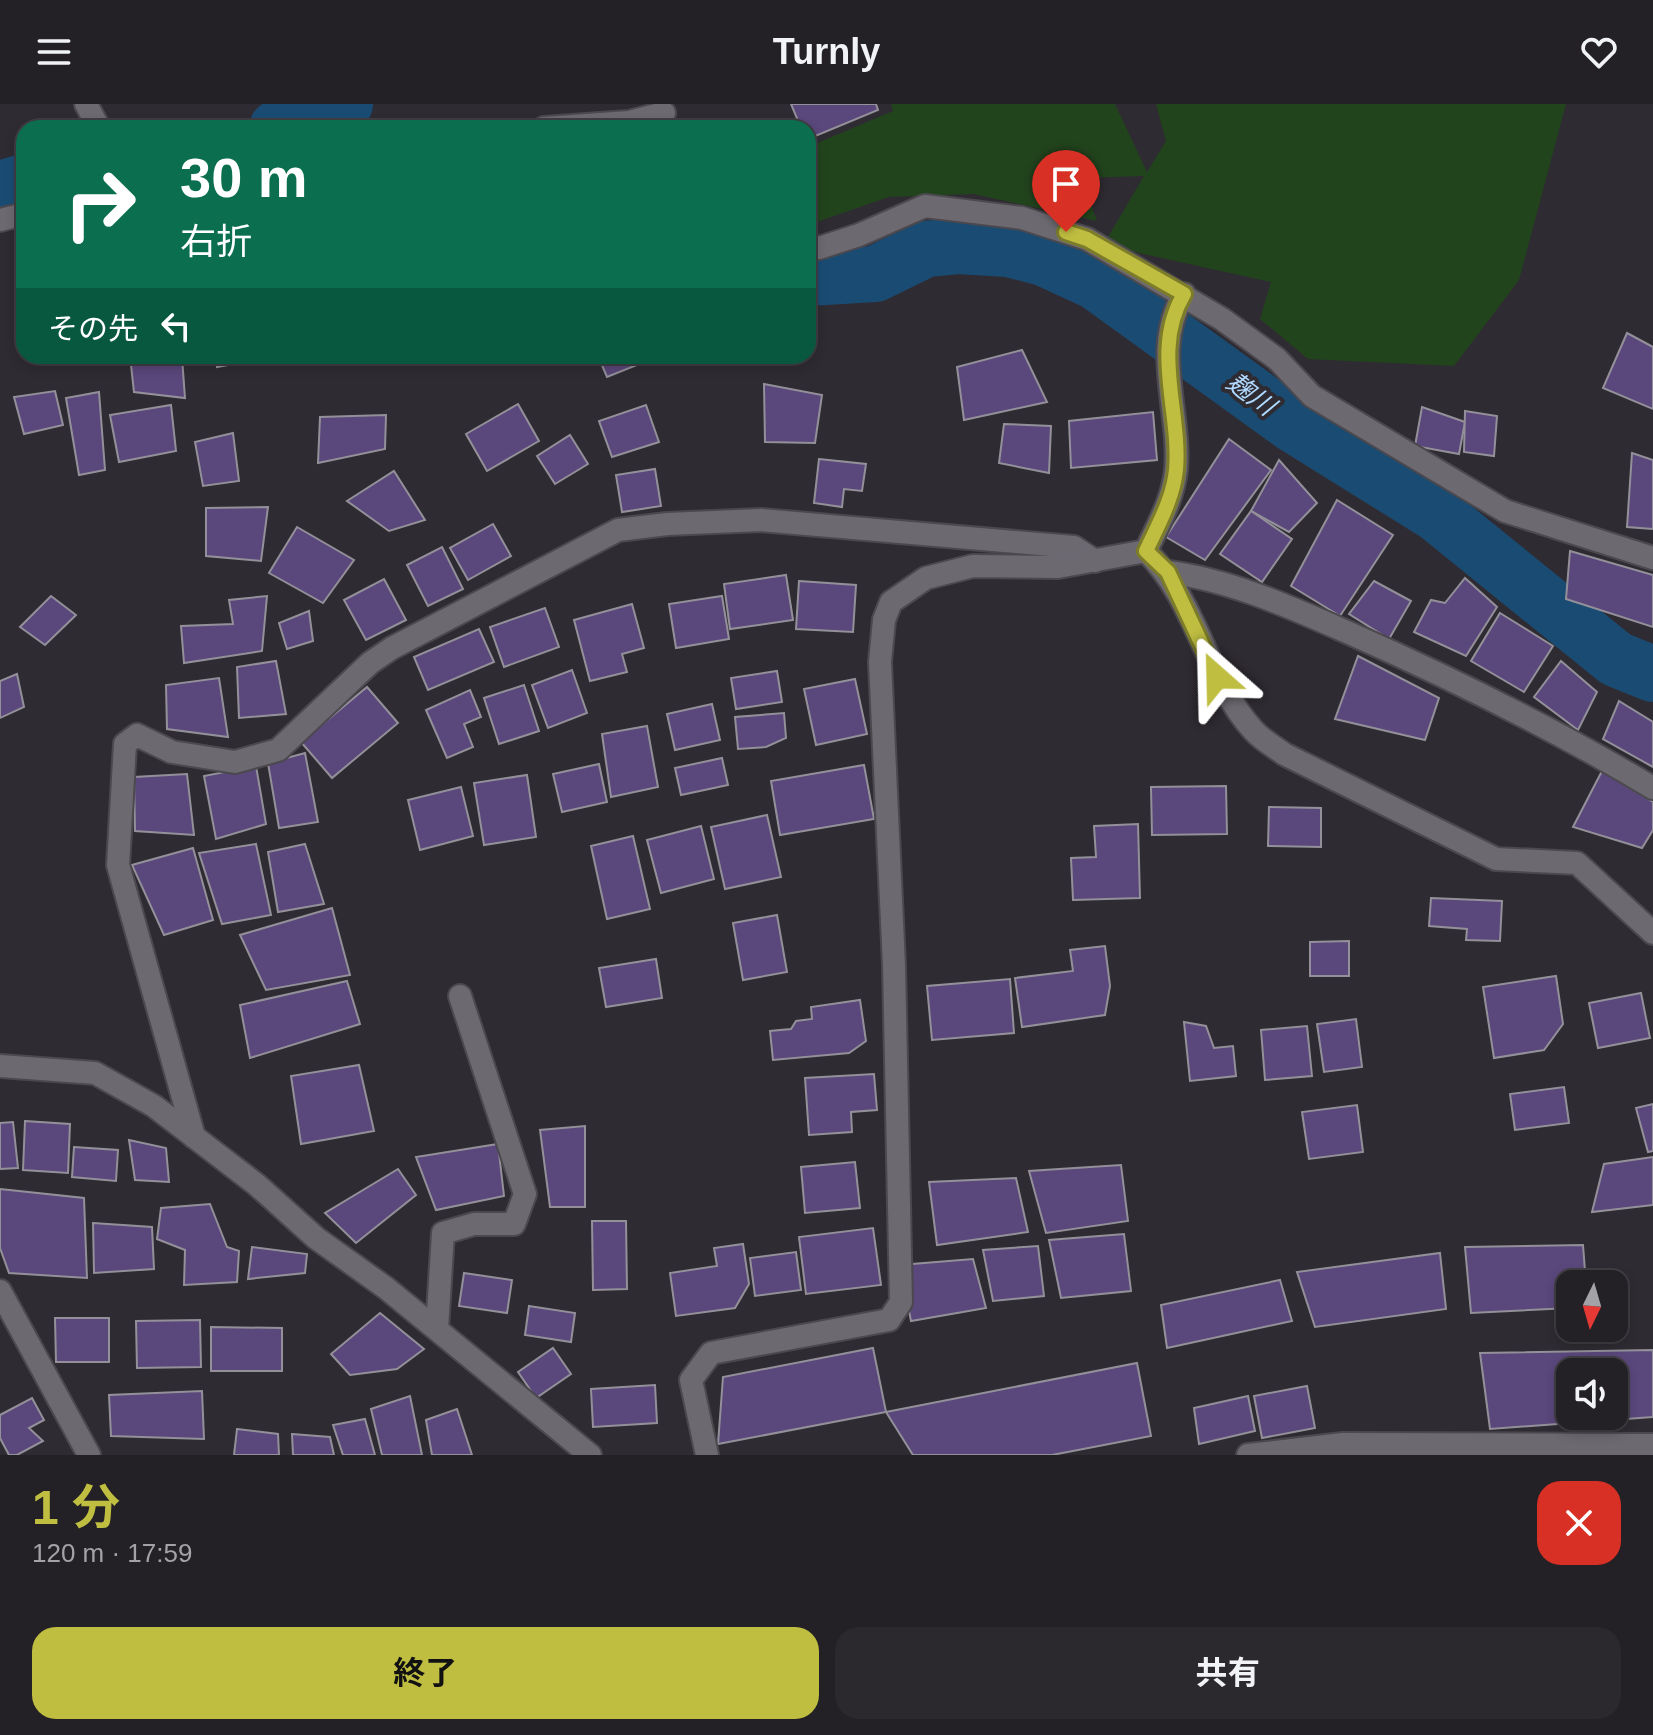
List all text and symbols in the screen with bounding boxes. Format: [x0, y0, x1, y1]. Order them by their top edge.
icon: menu [32, 30, 76, 74]
icon: heart [1577, 30, 1621, 74]
text: Turnly [773, 31, 880, 72]
text: 30 m [180, 146, 308, 209]
pin [1032, 150, 1100, 232]
icon: right [48, 152, 152, 256]
icon: arrive [1044, 162, 1088, 206]
text: 右折 [180, 221, 252, 262]
icon: left [154, 304, 198, 348]
text: その先 [48, 312, 138, 345]
water label: 麹川 [1221, 367, 1283, 423]
position arrow [1175, 635, 1259, 719]
north arrow [1556, 1270, 1628, 1342]
map controls [1556, 1270, 1628, 1430]
button: sound [1556, 1358, 1628, 1430]
text: 1 分 [32, 1481, 120, 1534]
button: close [1537, 1481, 1621, 1565]
text: 120 m · 17:59 [32, 1538, 192, 1568]
button: 終了 [32, 1627, 819, 1719]
button: 共有 [835, 1627, 1621, 1719]

